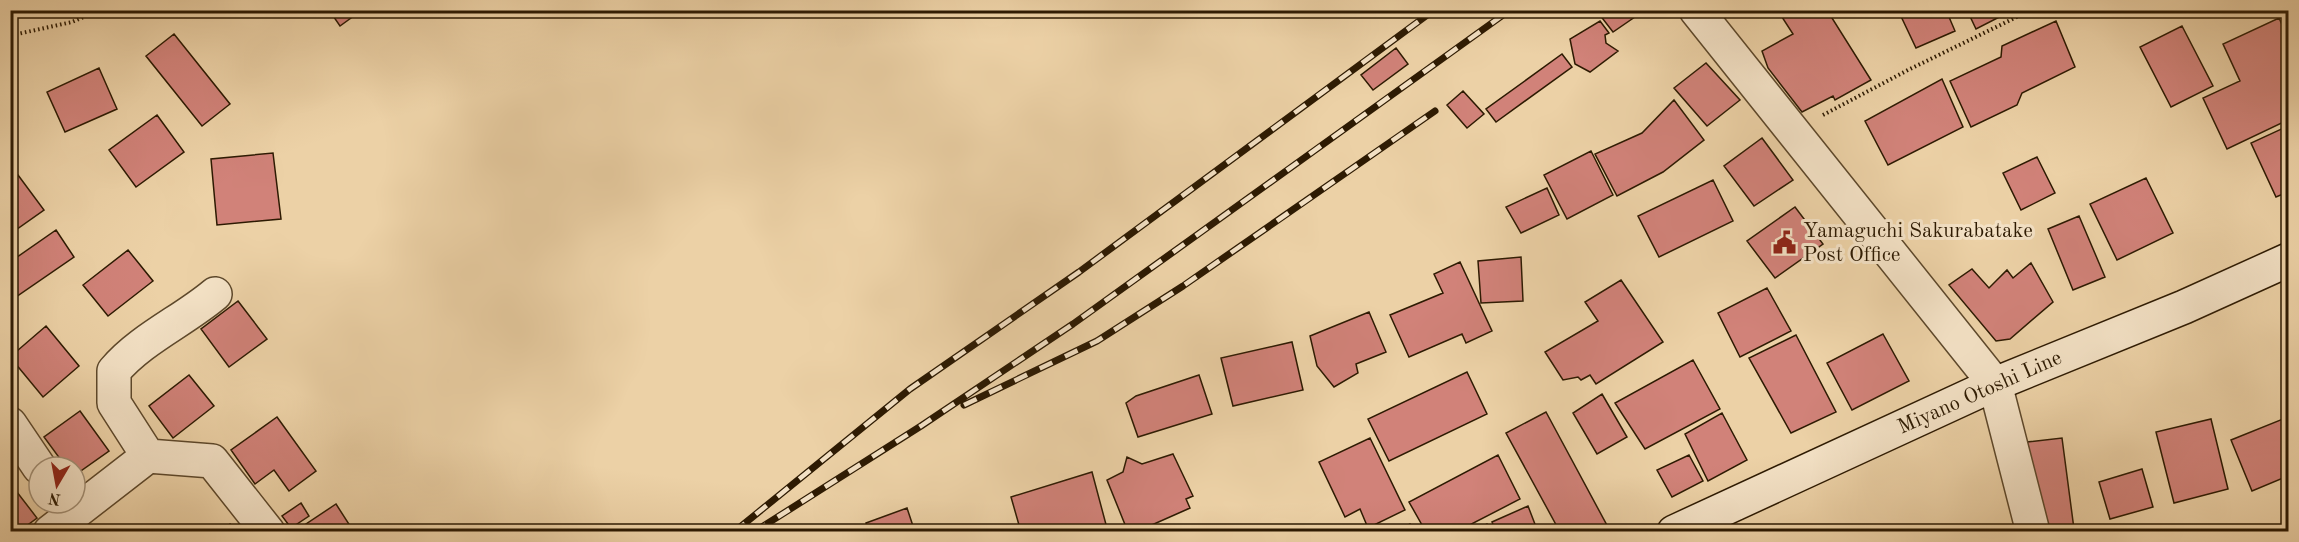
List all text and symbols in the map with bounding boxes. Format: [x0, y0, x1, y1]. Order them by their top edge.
place label: Yamaguchi Sakurabatake Post Office [1803, 221, 2033, 266]
public building icon: Yamaguchi Sakurabatake Post Office [1772, 230, 1798, 256]
street label: Miyano Otoshi Line [1895, 347, 2065, 439]
north arrow [27, 455, 87, 515]
text: N [47, 489, 62, 507]

